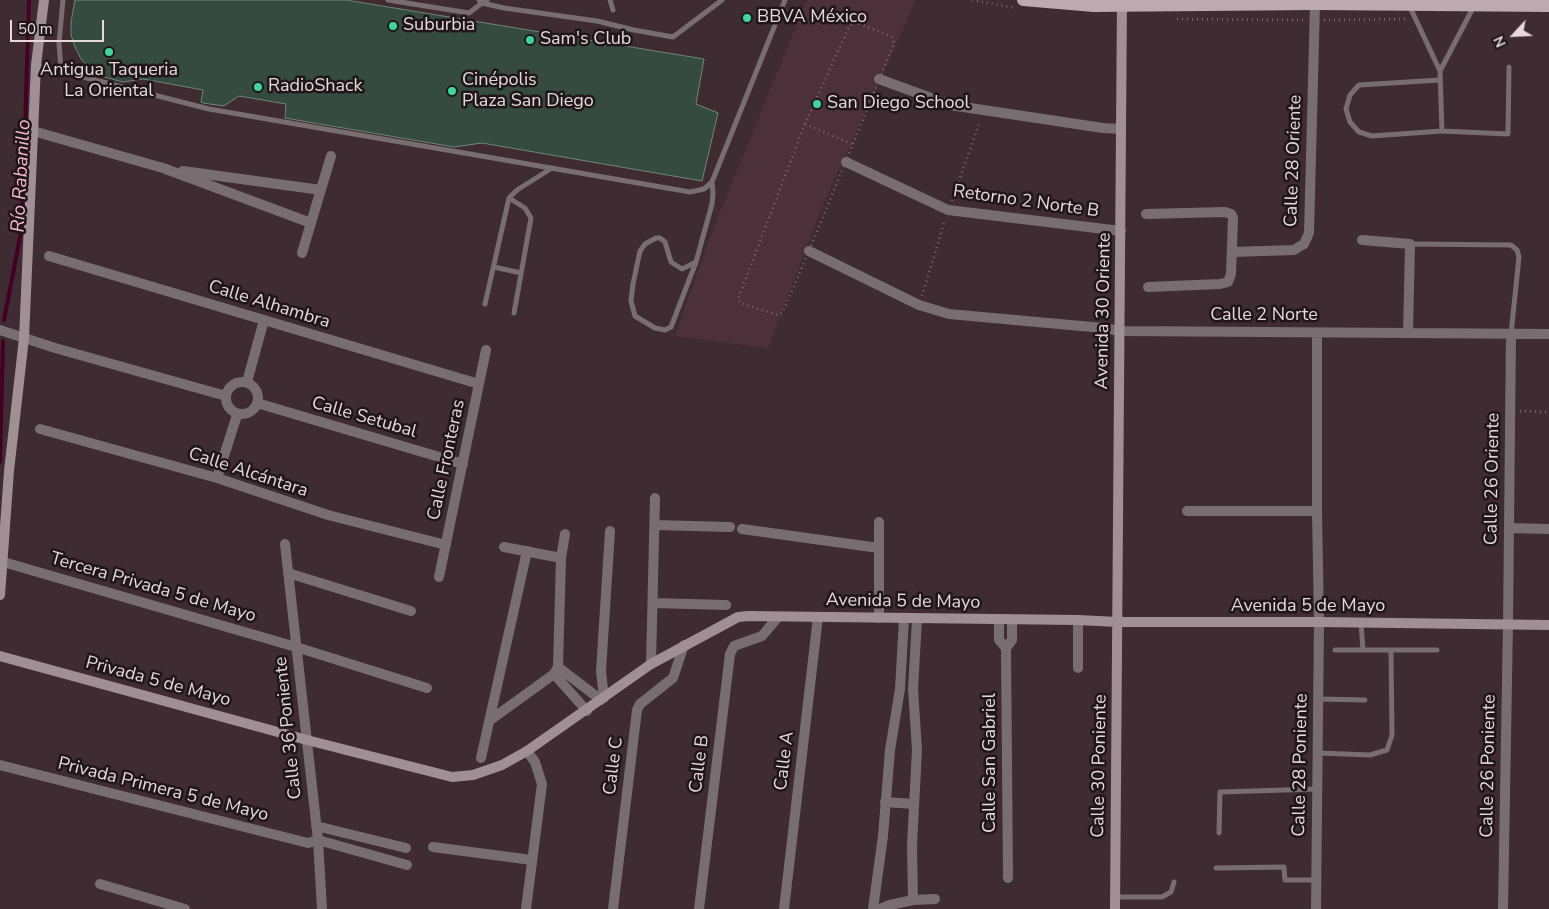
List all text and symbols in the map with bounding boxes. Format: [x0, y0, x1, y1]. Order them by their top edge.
place label: BBVA México [757, 7, 867, 29]
scale bar [12, 10, 106, 42]
north arrow [1489, 10, 1539, 60]
marker: BBVA México [741, 12, 753, 24]
place label: Suburbia [403, 15, 475, 37]
text: 50 m [18, 19, 53, 39]
marker: Suburbia [387, 20, 399, 32]
place label: Sam's Club [540, 29, 631, 51]
text: N [1489, 33, 1511, 50]
marker: Sam's Club [524, 34, 536, 46]
marker: Antigua Taqueria La Oriental [103, 46, 115, 58]
place label: Antigua Taqueria La Oriental [40, 60, 178, 102]
place label: Cinépolis Plaza San Diego [462, 70, 594, 112]
place label: RadioShack [268, 76, 362, 98]
marker: RadioShack [252, 81, 264, 93]
marker: Cinépolis Plaza San Diego [446, 85, 458, 97]
place label: San Diego School [827, 93, 970, 115]
street label: Calle 28 Oriente [1281, 94, 1307, 228]
marker: San Diego School [811, 98, 823, 110]
water label: Río Rabanillo [8, 119, 36, 233]
street label: Retorno 2 Norte B [952, 181, 1100, 223]
street label: Avenida 30 Oriente [1092, 232, 1116, 390]
street label: Calle Alhambra [206, 276, 332, 334]
street label: Calle 2 Norte [1210, 305, 1318, 327]
street label: Calle Setubal [309, 393, 419, 443]
street label: Calle Fronteras [424, 398, 470, 522]
street label: Calle 26 Oriente [1481, 413, 1505, 545]
street label: Calle Alcántara [186, 444, 310, 502]
street label: Tercera Privada 5 de Mayo [48, 548, 258, 628]
street label: Avenida 5 de Mayo [826, 590, 980, 614]
street label: Avenida 5 de Mayo [1231, 596, 1385, 618]
street label: Privada 5 de Mayo [83, 652, 233, 712]
street label: Calle 36 Poniente [271, 656, 307, 800]
street label: Calle San Gabriel [980, 693, 1002, 833]
street label: Calle 28 Poniente [1289, 693, 1313, 837]
street label: Calle 30 Poniente [1088, 694, 1112, 838]
street label: Calle 26 Poniente [1477, 694, 1501, 838]
street label: Calle A [771, 730, 799, 792]
street label: Calle B [686, 734, 714, 794]
street label: Calle C [600, 736, 628, 796]
street label: Privada Primera 5 de Mayo [55, 753, 271, 827]

